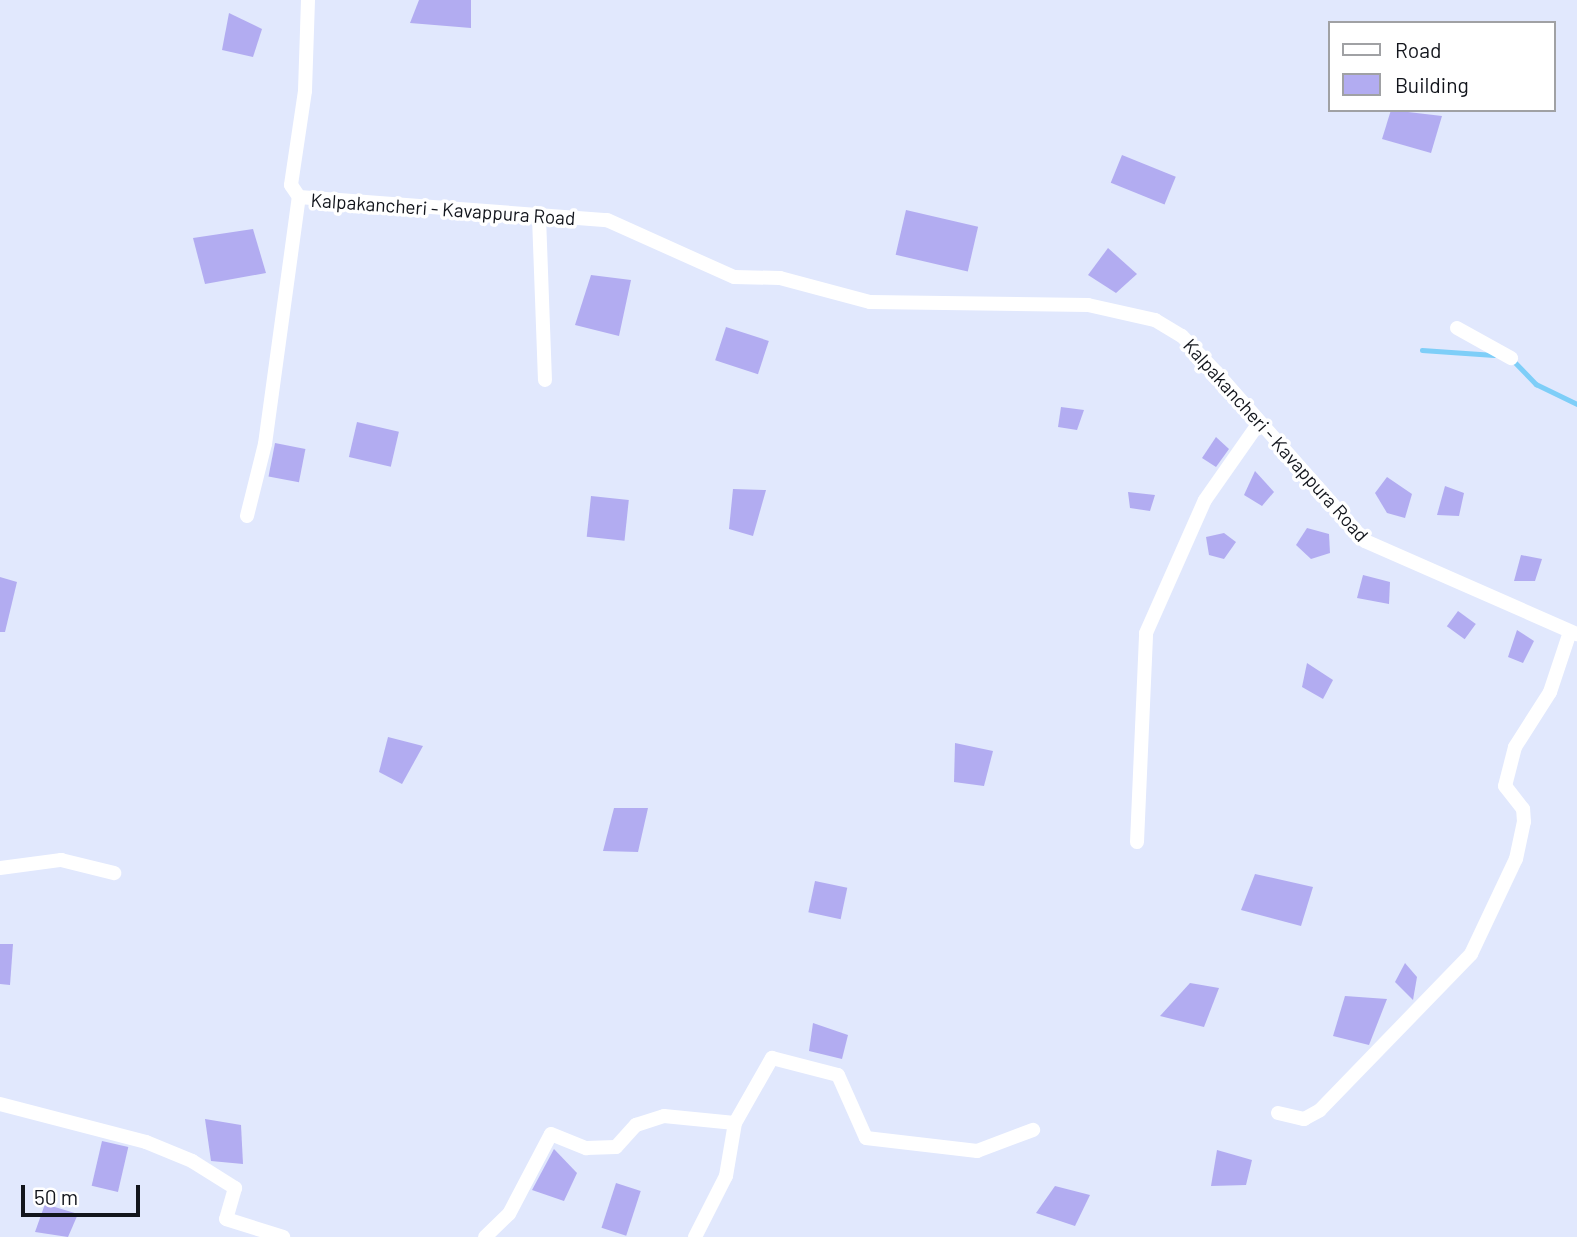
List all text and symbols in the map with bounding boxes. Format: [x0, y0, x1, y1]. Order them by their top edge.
legend [1328, 21, 1556, 112]
text: Road [1395, 37, 1441, 62]
text: Building [1395, 72, 1469, 97]
street label: Kalpakancheri - Kavappura Road [310, 188, 576, 230]
street label: Kalpakancheri - Kavappura Road [1179, 334, 1373, 546]
scale bar [24, 1170, 144, 1214]
text: 50 m [34, 1184, 78, 1209]

